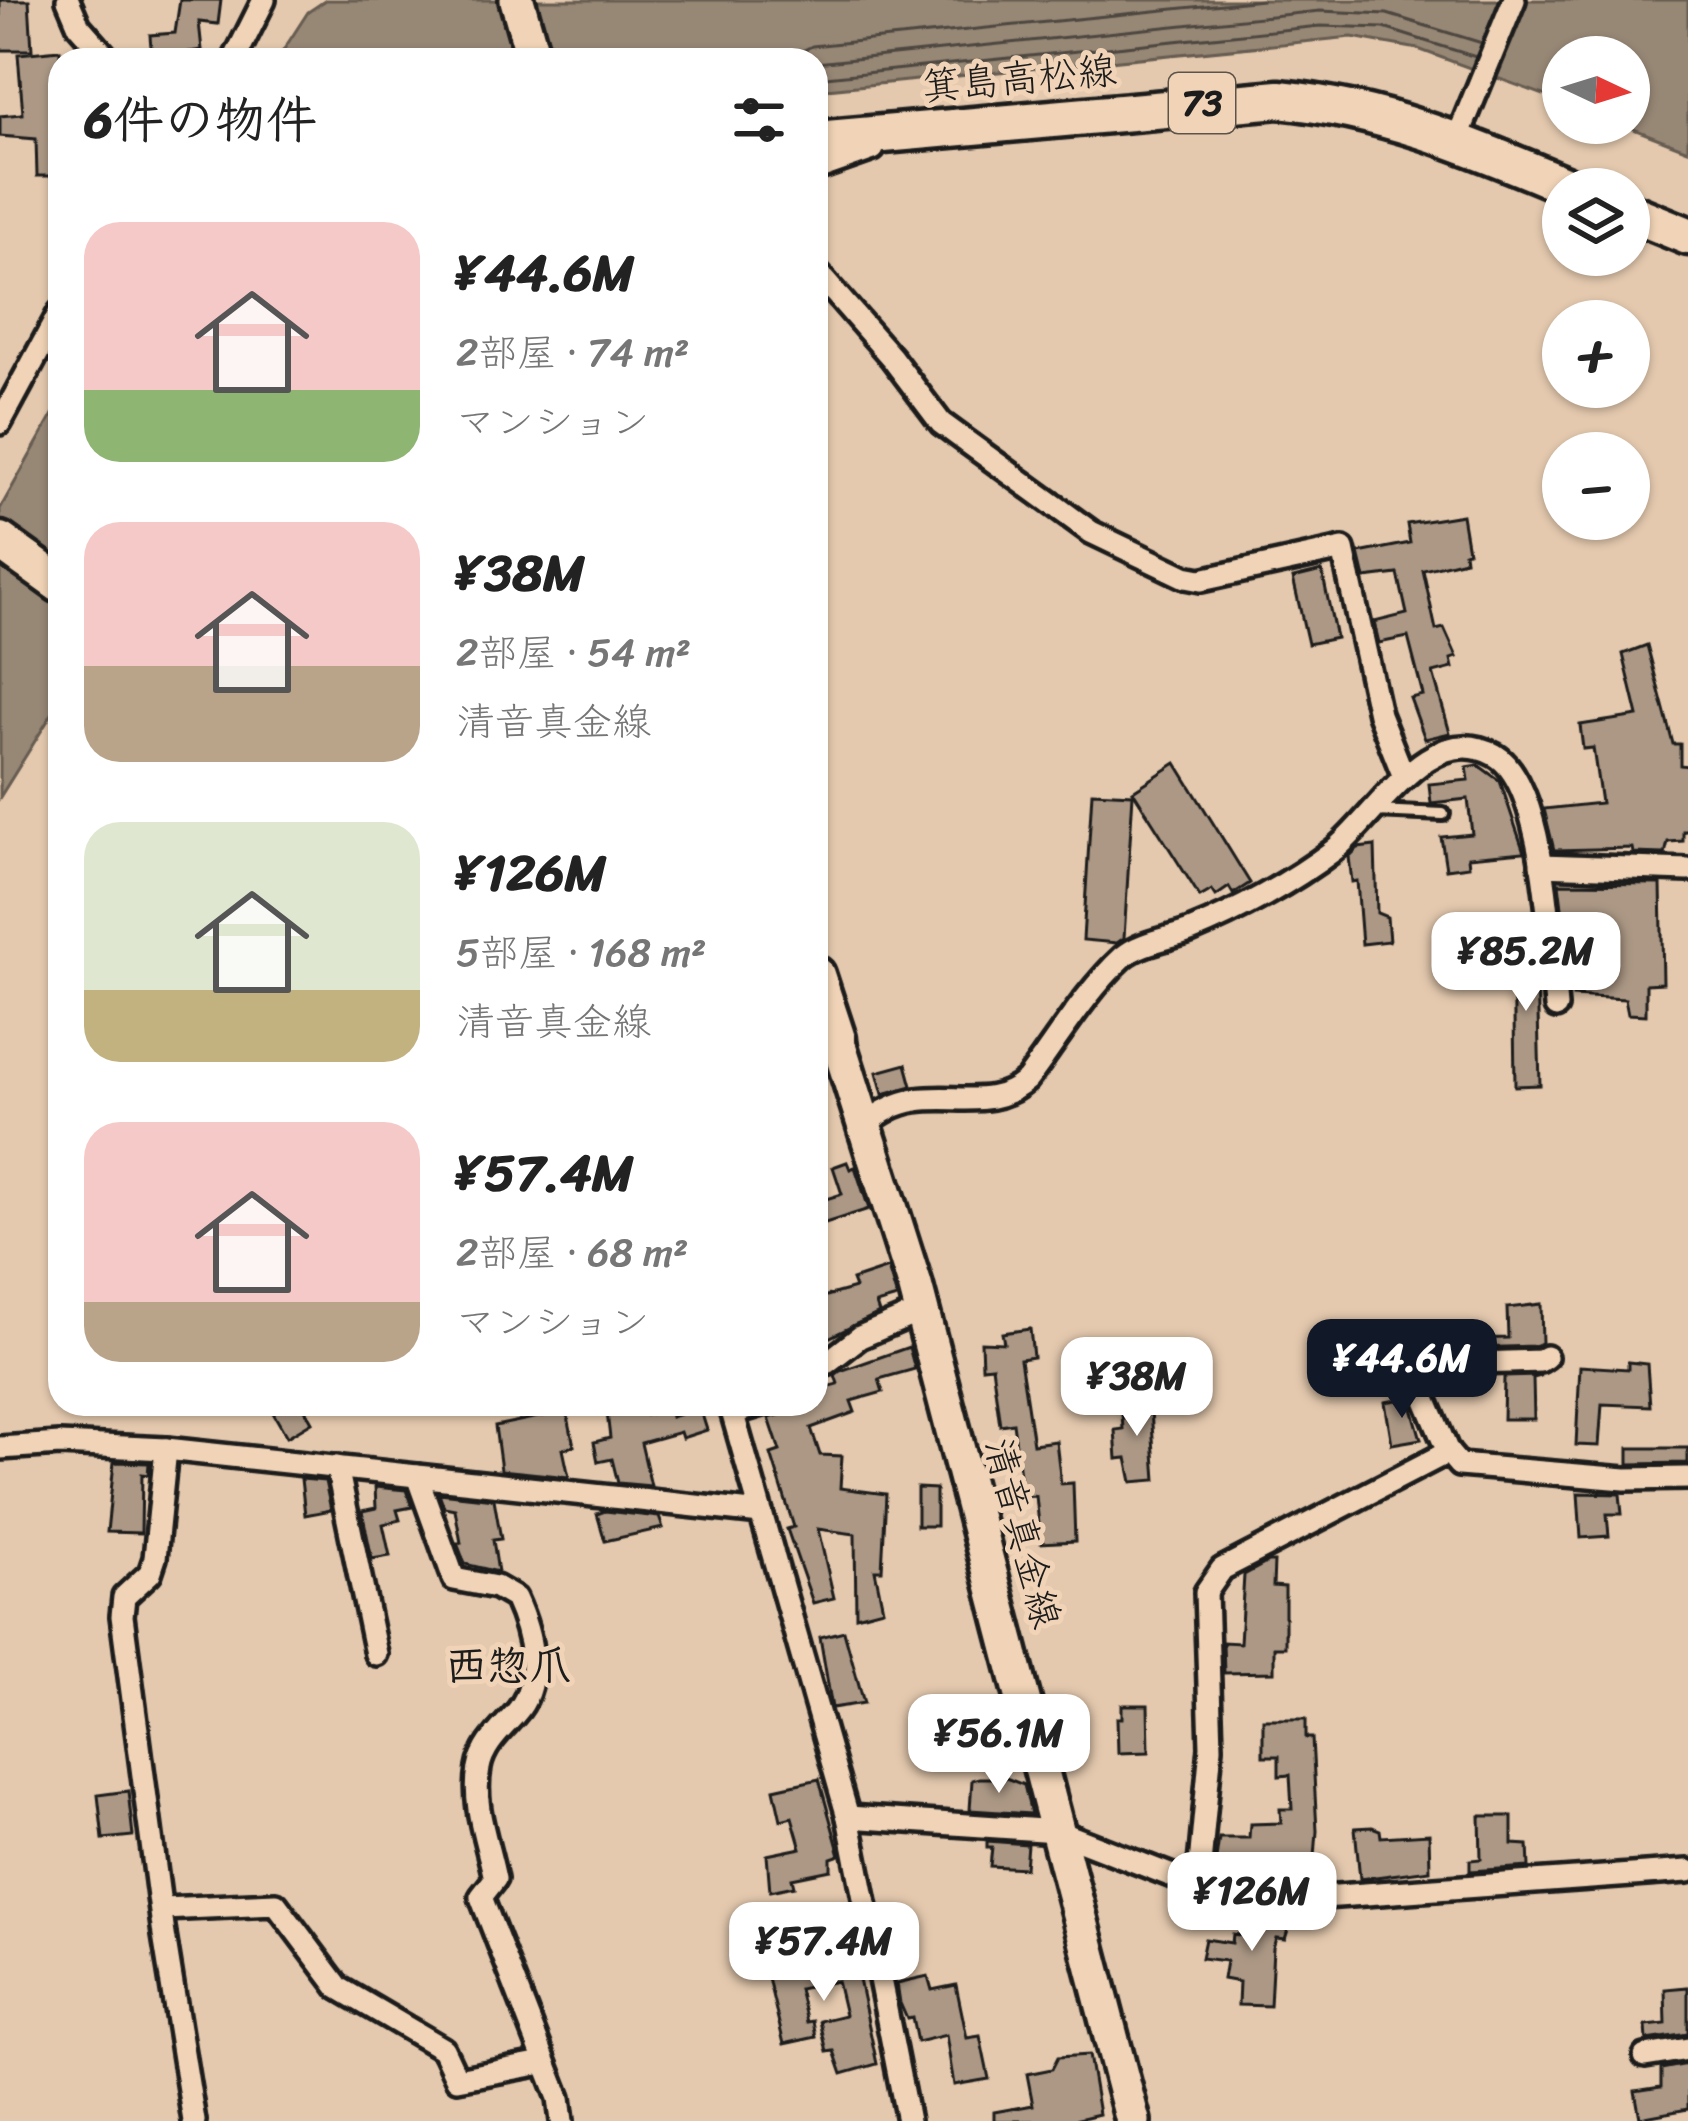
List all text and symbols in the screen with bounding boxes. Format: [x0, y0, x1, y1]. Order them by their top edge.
street label: 箕島高松線 [919, 35, 1119, 121]
north arrow [1542, 36, 1650, 144]
map controls [1542, 36, 1650, 540]
road number: 73 [1169, 73, 1235, 133]
text: 6件の物件 [84, 75, 317, 165]
icon: filters [726, 87, 792, 153]
button: layers [1542, 168, 1650, 276]
text: ¥44.6M [456, 228, 634, 318]
icon: home [180, 270, 324, 414]
button: + [1542, 300, 1650, 408]
text: 2部屋 · 74 m² [456, 318, 689, 387]
text: マンション [456, 387, 649, 456]
button: − [1542, 432, 1650, 540]
text: ¥38M [456, 528, 585, 618]
icon: home [180, 570, 324, 714]
text: 2部屋 · 54 m² [456, 618, 691, 687]
text: 清音真金線 [456, 687, 651, 756]
text: ¥126M [456, 828, 606, 918]
icon: home [180, 870, 324, 1014]
pin: ¥85.2M [1428, 912, 1624, 1014]
text: ¥85.2M [1458, 916, 1594, 985]
text: 5部屋 · 168 m² [456, 918, 706, 987]
text: 清音真金線 [456, 987, 651, 1056]
text: ¥57.4M [456, 1128, 633, 1218]
icon: home [180, 1170, 324, 1314]
text: 2部屋 · 68 m² [456, 1218, 688, 1287]
text: マンション [456, 1287, 649, 1356]
pin: ¥44.6M [1304, 1319, 1500, 1421]
text: ¥44.6M [1334, 1323, 1470, 1392]
pin: ¥38M [1066, 1337, 1208, 1439]
text: ¥38M [1088, 1341, 1186, 1410]
street label: 清音真金線 [964, 1430, 1082, 1636]
district label: 西惣爪 [445, 1629, 571, 1703]
pin: ¥56.1M [901, 1694, 1097, 1796]
text: ¥56.1M [935, 1698, 1063, 1767]
pin: ¥126M [1168, 1852, 1336, 1954]
text: ¥126M [1195, 1856, 1309, 1925]
pin: ¥57.4M [726, 1902, 922, 2004]
text: ¥57.4M [756, 1906, 892, 1975]

